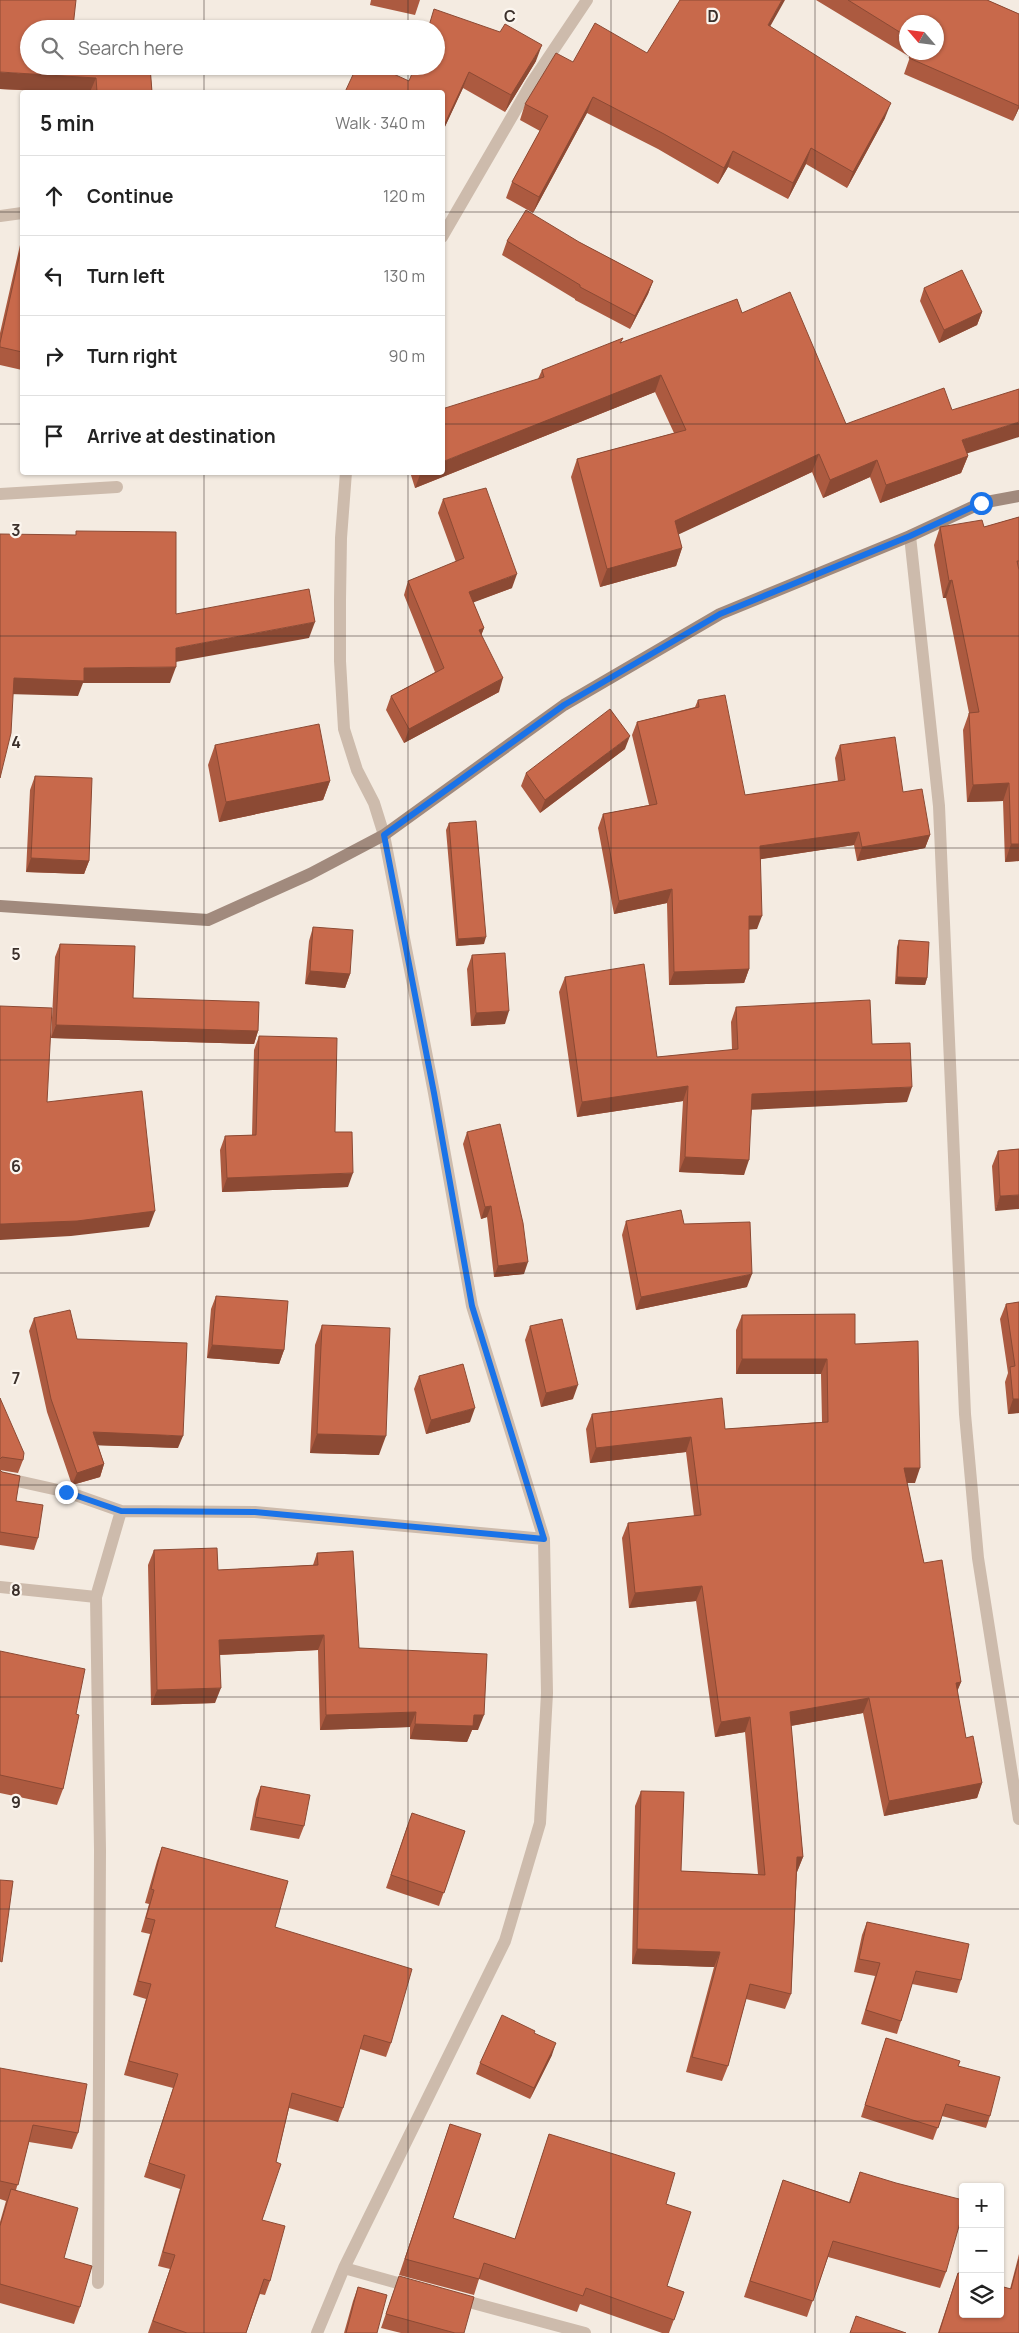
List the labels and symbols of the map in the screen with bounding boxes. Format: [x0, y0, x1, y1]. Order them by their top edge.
text: C [504, 5, 516, 27]
text: D [707, 5, 719, 27]
north arrow [899, 15, 944, 60]
route start [970, 492, 993, 515]
text: 3 [11, 519, 21, 541]
text: 4 [11, 731, 21, 753]
text: 5 [11, 943, 21, 965]
text: 6 [11, 1155, 21, 1177]
text: 7 [12, 1367, 20, 1389]
route end [55, 1481, 78, 1504]
text: 8 [11, 1579, 21, 1601]
text: 9 [11, 1791, 21, 1813]

